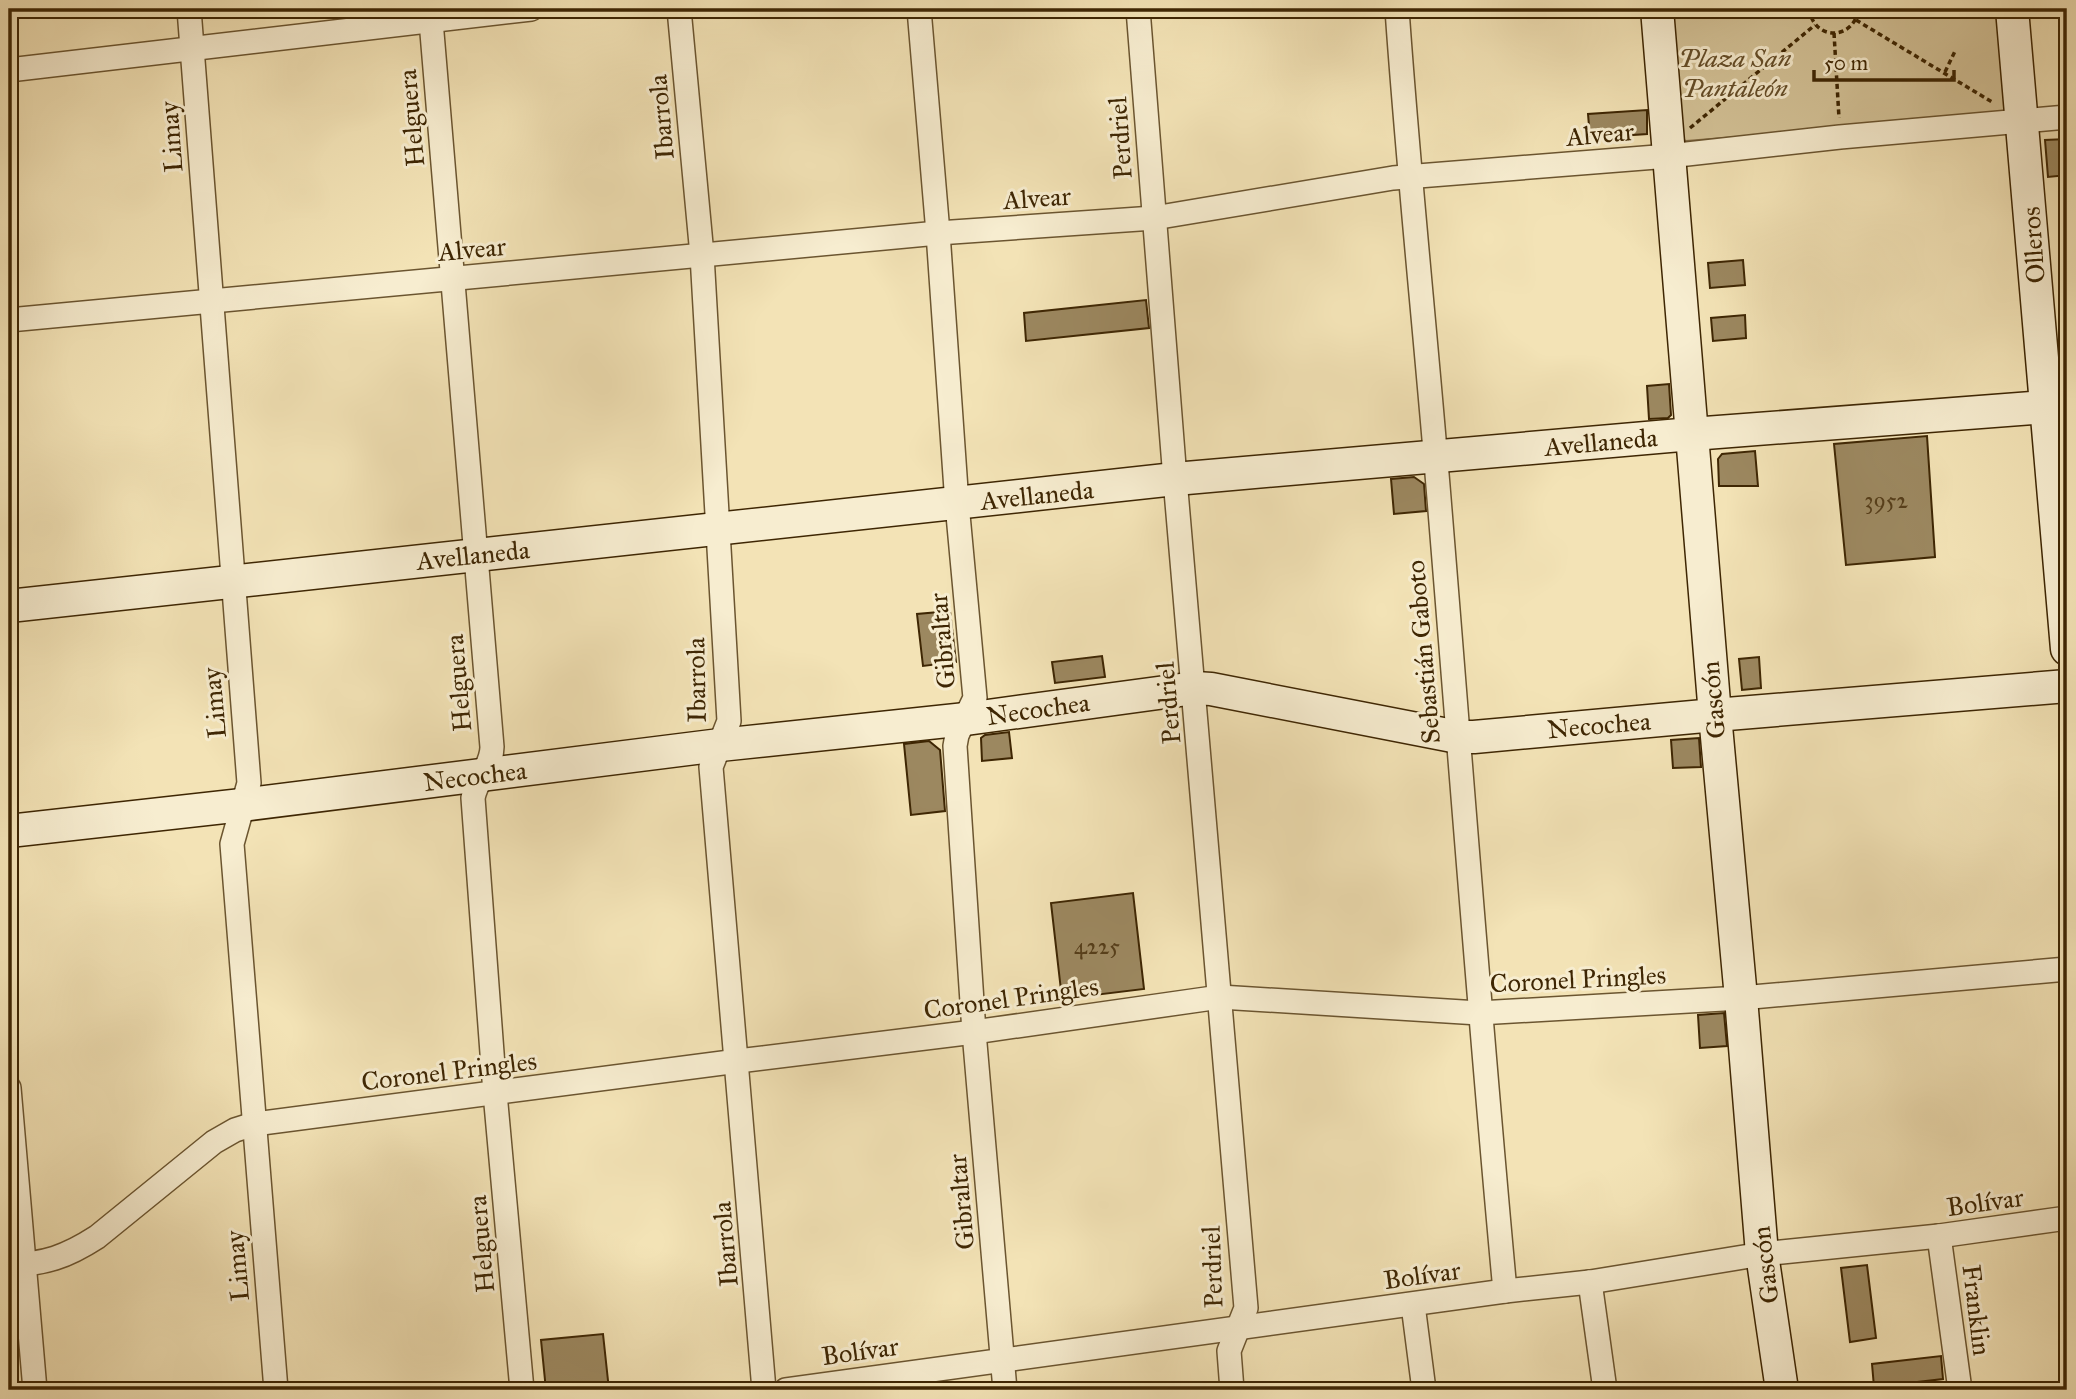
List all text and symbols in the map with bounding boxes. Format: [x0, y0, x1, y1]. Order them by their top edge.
scale bar [1814, 38, 1954, 82]
park label: Plaza San Pantaleón [1679, 42, 1792, 104]
text: 50 m [1824, 50, 1869, 76]
street label: Helguera [391, 68, 431, 168]
street label: Ibarrola [641, 73, 681, 161]
street label: Perdriel [1101, 96, 1139, 180]
street label: Limay [153, 100, 189, 174]
street label: Alvear [1564, 115, 1635, 153]
street label: Alvear [1001, 180, 1072, 216]
street label: Olleros [2014, 205, 2052, 285]
street label: Alvear [436, 230, 507, 268]
street label: Avellaneda [1542, 421, 1659, 463]
street label: Avellaneda [978, 473, 1095, 517]
house number: 3952 [1864, 486, 1908, 514]
street label: Avellaneda [414, 533, 531, 577]
street label: Sebastián Gaboto [1399, 559, 1447, 745]
street label: Gibraltar [922, 591, 962, 690]
street label: Helguera [438, 633, 478, 733]
street label: Ibarrola [679, 637, 713, 723]
street label: Gascón [1694, 660, 1732, 740]
street label: Perdriel [1148, 661, 1188, 745]
street label: Limay [195, 665, 233, 740]
street label: Necochea [984, 686, 1092, 732]
street label: Necochea [1546, 705, 1652, 745]
street label: Necochea [421, 754, 529, 798]
house number: 4225 [1074, 932, 1120, 960]
street label: Coronel Pringles [1489, 958, 1667, 1000]
street label: Coronel Pringles [921, 970, 1101, 1026]
street label: Coronel Pringles [359, 1044, 539, 1098]
street label: Gibraltar [941, 1152, 981, 1251]
street label: Bolívar [1944, 1181, 2026, 1223]
street label: Helguera [461, 1194, 501, 1294]
street label: Ibarrola [705, 1200, 745, 1288]
street label: Gascón [1744, 1224, 1786, 1306]
street label: Perdriel [1195, 1225, 1229, 1309]
street label: Limay [218, 1228, 256, 1303]
street label: Bolívar [1381, 1254, 1463, 1296]
street label: Franklin [1956, 1263, 1998, 1357]
street label: Bolívar [819, 1330, 901, 1372]

